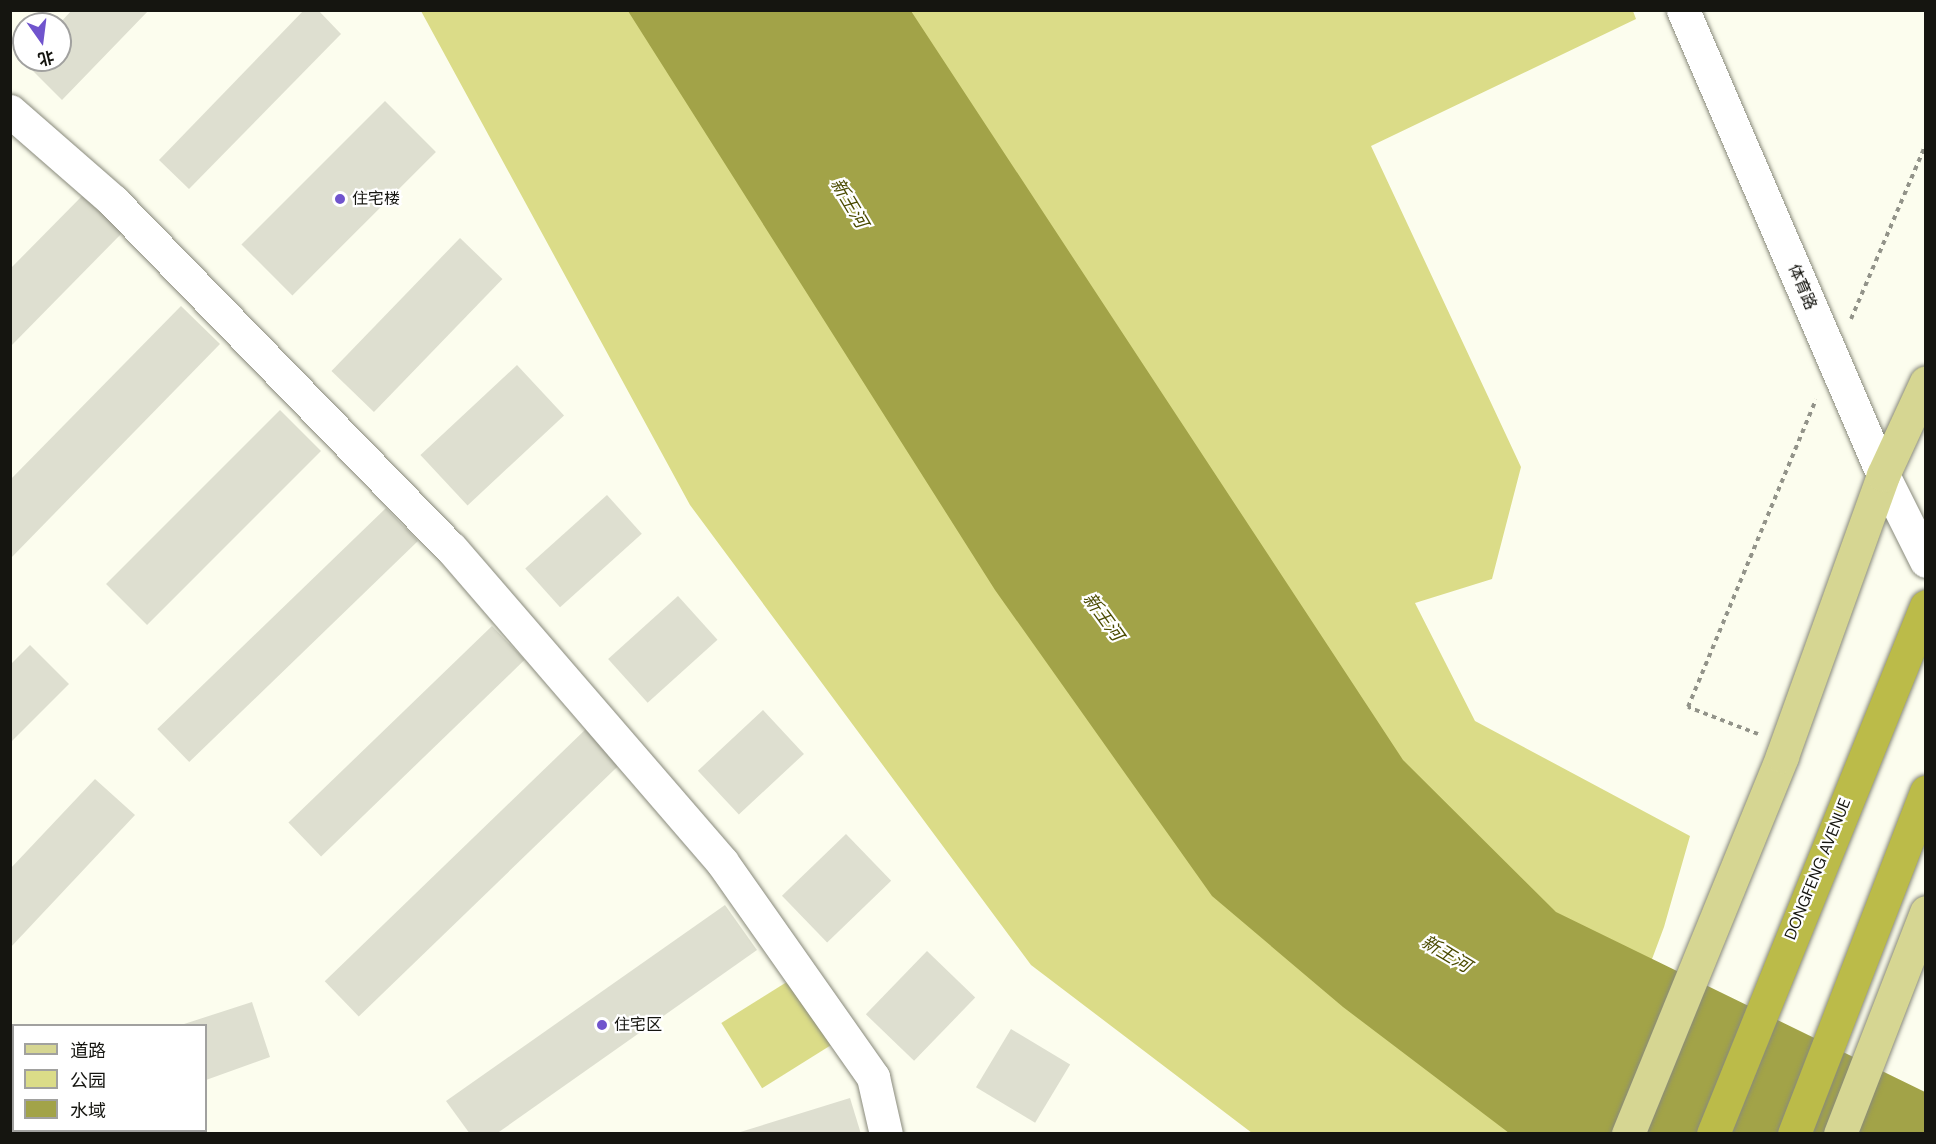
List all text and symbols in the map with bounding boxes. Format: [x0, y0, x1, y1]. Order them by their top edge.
north arrow [12, 12, 72, 72]
text: 北 [36, 46, 56, 70]
water label: 新王河 [826, 174, 872, 232]
place label: 住宅楼 [352, 189, 400, 209]
marker: 住宅楼 [333, 192, 347, 206]
street label: 体育路 [1784, 261, 1820, 313]
water label: 新王河 [1078, 589, 1128, 645]
street label: DONGFENG AVENUE [1781, 795, 1855, 943]
water label: 新王河 [1417, 931, 1475, 977]
place label: 住宅区 [614, 1015, 662, 1035]
marker: 住宅区 [595, 1018, 609, 1032]
legend [12, 1024, 207, 1132]
text: 道路 [70, 1039, 106, 1063]
text: 公园 [70, 1069, 106, 1093]
text: 水域 [70, 1099, 106, 1123]

